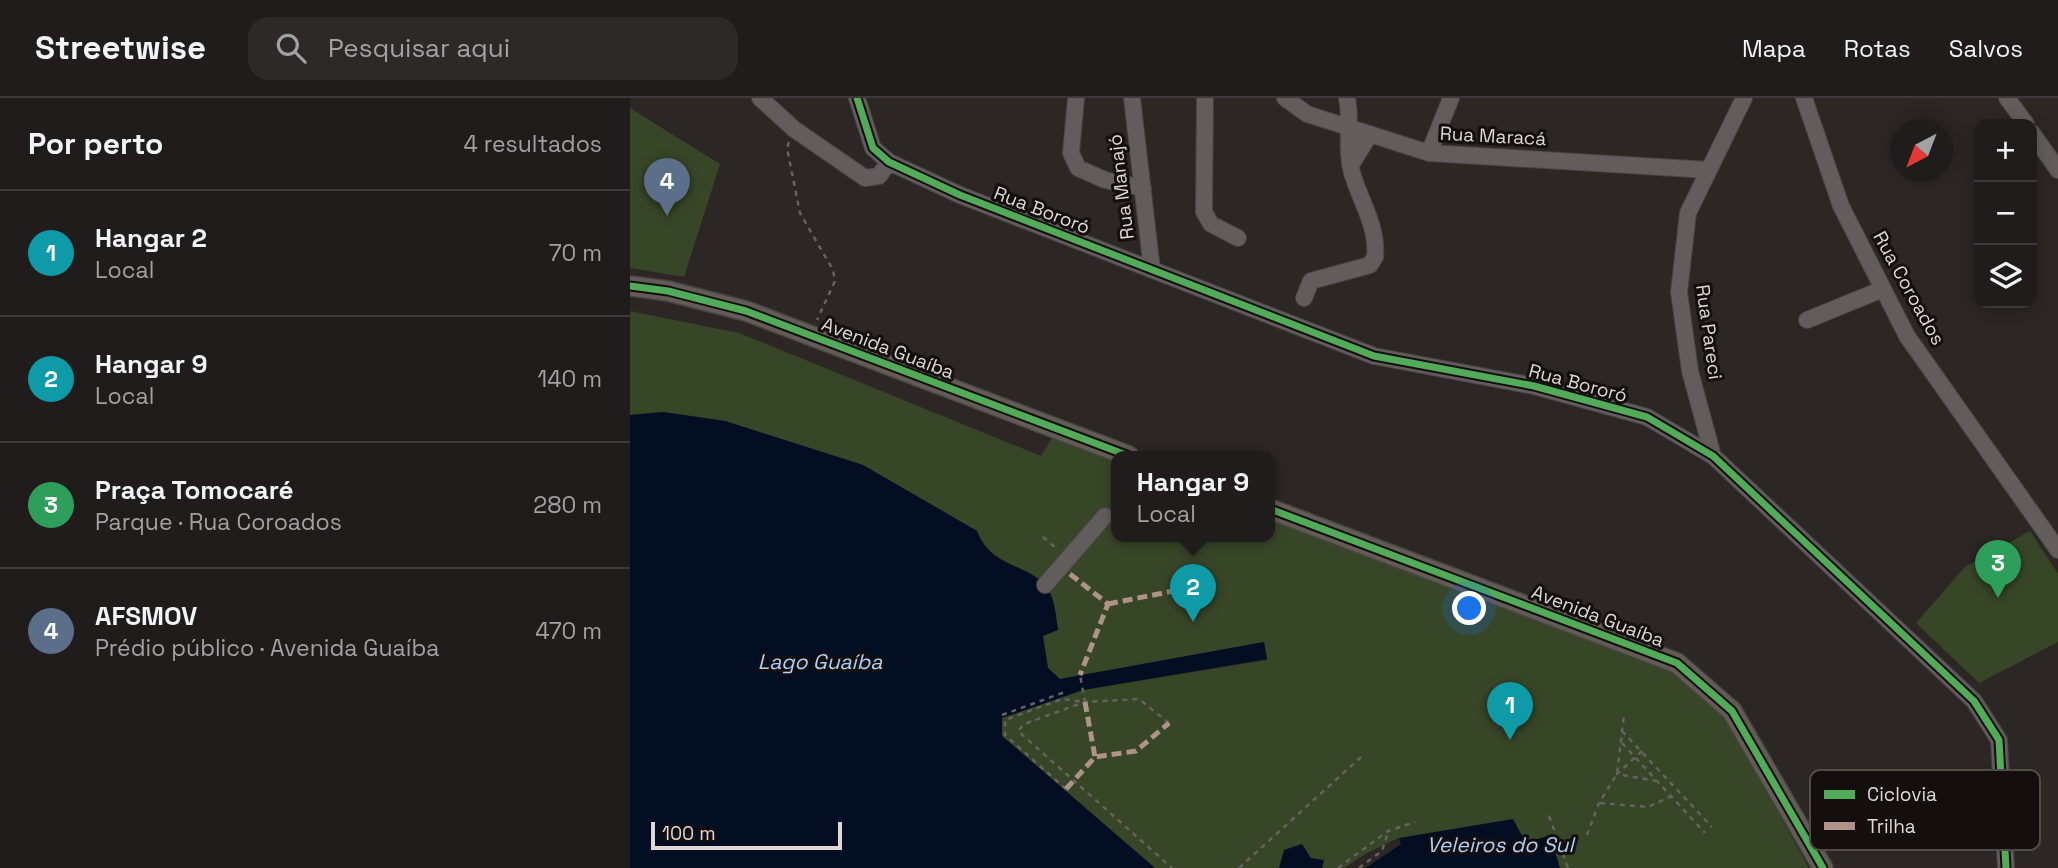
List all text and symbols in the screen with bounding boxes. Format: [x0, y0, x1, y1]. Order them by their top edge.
search box [248, 17, 738, 80]
text: Streetwise [35, 27, 206, 69]
icon: search [272, 29, 310, 67]
text: Pesquisar aqui [328, 31, 510, 65]
text: Mapa [1742, 33, 1806, 64]
text: Rotas [1844, 33, 1911, 64]
text: Salvos [1949, 33, 2023, 64]
north arrow [1890, 119, 1953, 182]
map controls [1974, 119, 2037, 308]
button: + [1974, 119, 2037, 182]
street label: Rua Maracá [1439, 121, 1547, 151]
text: Por perto [28, 124, 163, 163]
text: 4 resultados [463, 129, 602, 159]
street label: Rua Manajó [1102, 133, 1140, 241]
pin: 4 [644, 158, 690, 216]
street label: Rua Bororó [990, 180, 1094, 240]
button: − [1974, 182, 2037, 245]
text: Hangar 2 [95, 221, 207, 255]
street label: Rua Coroados [1867, 227, 1951, 349]
text: 1 [46, 238, 56, 268]
text: 70 m [549, 238, 602, 268]
button: layers [1974, 245, 2037, 308]
text: Local [95, 255, 154, 285]
street label: Rua Pareci [1690, 283, 1728, 381]
street label: Avenida Guaíba [818, 311, 958, 385]
text: Hangar 9 [95, 347, 208, 381]
street label: Rua Bororó [1526, 358, 1630, 408]
text: 2 [44, 364, 58, 394]
text: 140 m [538, 364, 602, 394]
text: Local [95, 381, 154, 411]
popup [1111, 451, 1275, 542]
text: Hangar 9 [1137, 465, 1249, 499]
text: Praça Tomocaré [95, 473, 294, 507]
text: 3 [44, 490, 58, 520]
text: 280 m [533, 490, 602, 520]
text: Local [1137, 499, 1196, 529]
text: Parque · Rua Coroados [95, 507, 342, 537]
pin: 3 [1975, 540, 2021, 598]
pin: 2 [1170, 564, 1216, 622]
street label: Avenida Guaíba [1528, 579, 1668, 653]
your location [1452, 591, 1486, 625]
text: AFSMOV [95, 599, 197, 633]
text: 4 [44, 616, 58, 646]
text: 470 m [535, 616, 602, 646]
text: Prédio público · Avenida Guaíba [95, 633, 439, 663]
water label: Lago Guaíba [758, 648, 883, 675]
pin: 1 [1487, 682, 1533, 740]
legend [1810, 770, 2040, 850]
text: Ciclovia [1867, 782, 1937, 807]
text: Trilha [1867, 814, 1916, 839]
scale bar [651, 819, 842, 851]
text: 100 m [662, 821, 716, 846]
water label: Veleiros do Sul [1426, 831, 1576, 858]

